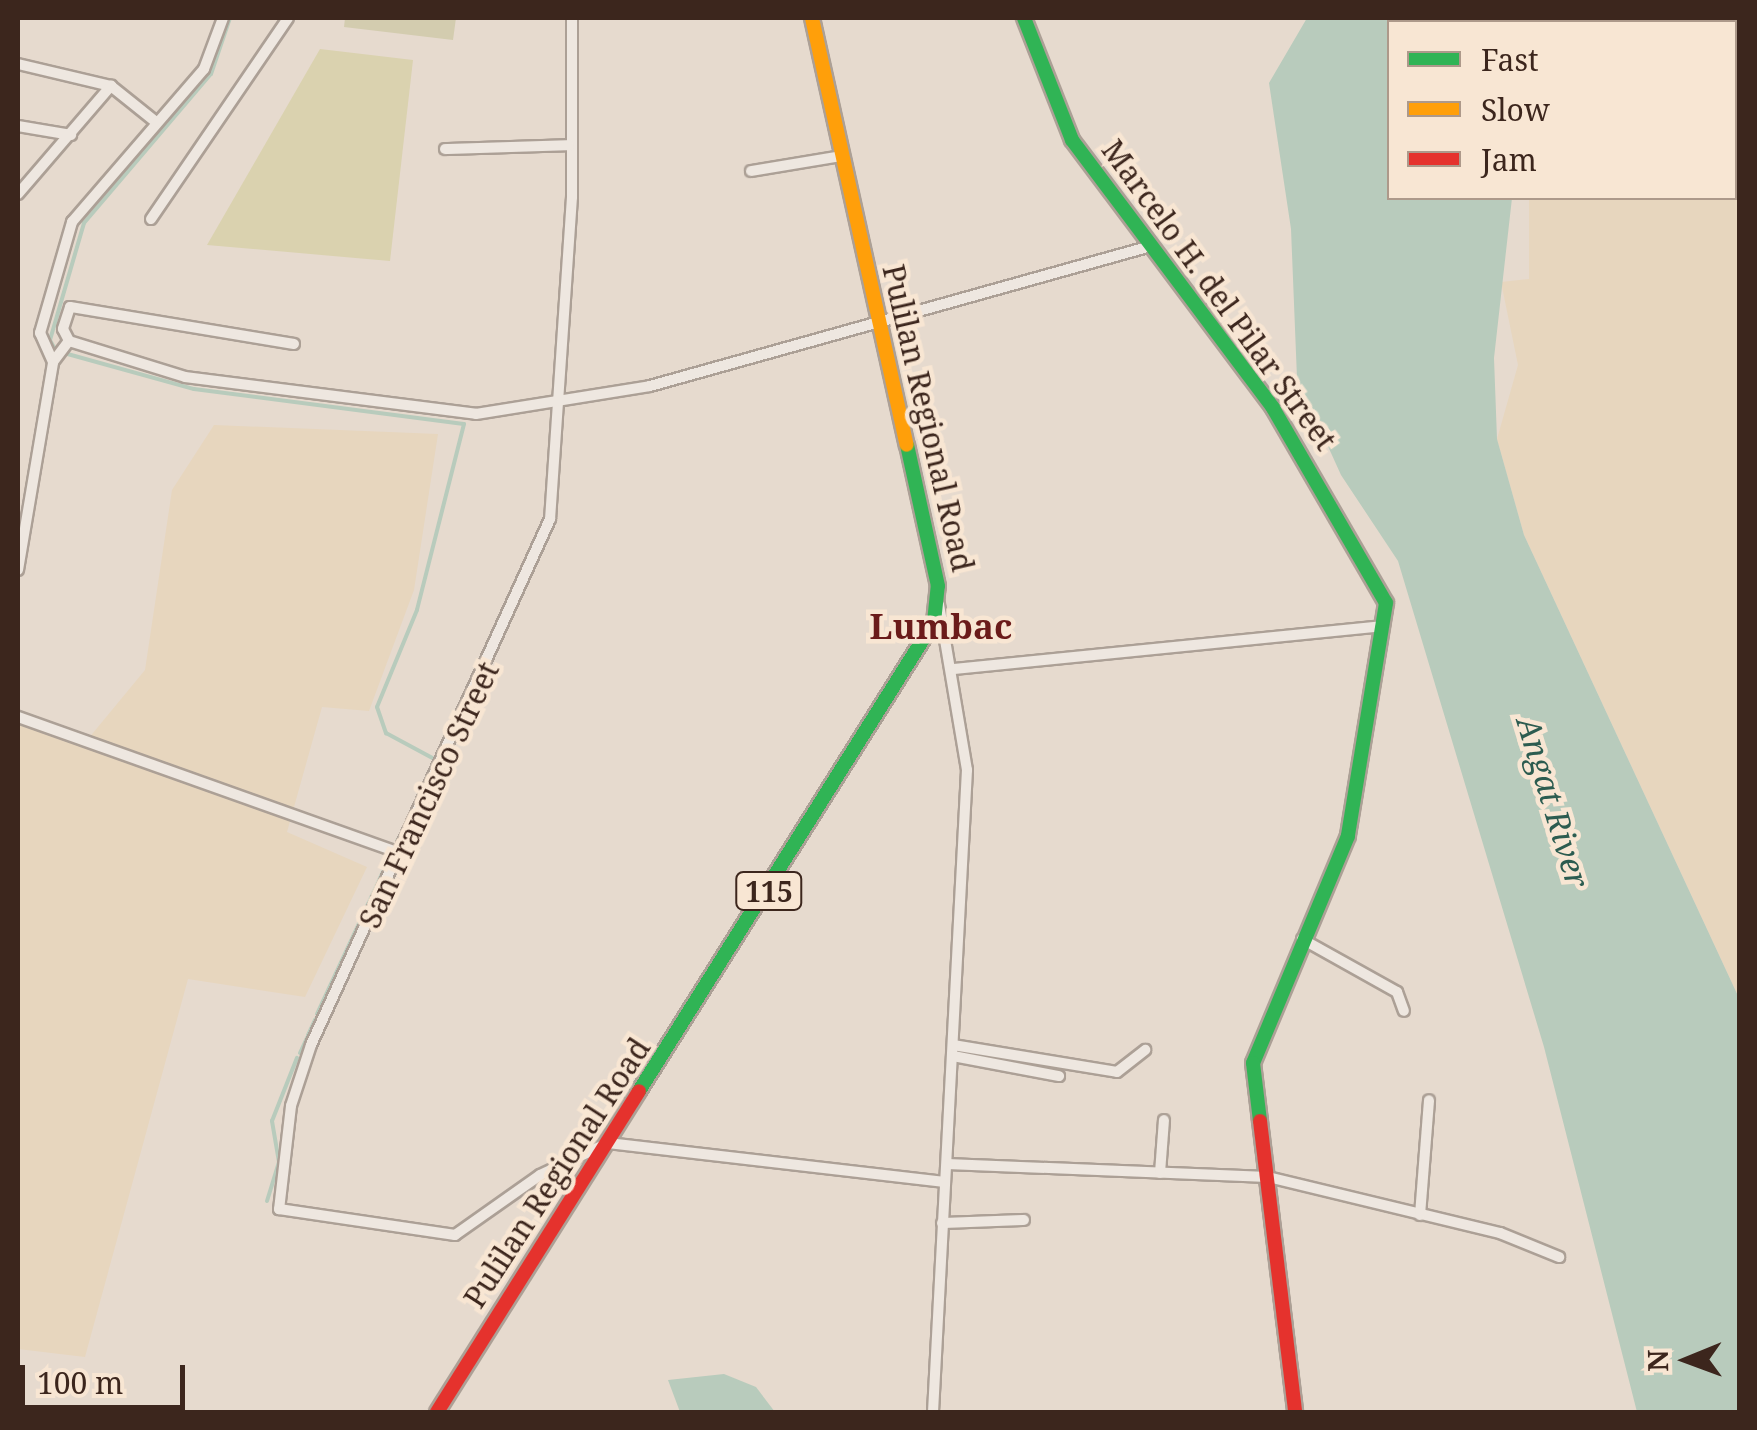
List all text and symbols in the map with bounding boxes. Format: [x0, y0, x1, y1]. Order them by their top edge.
legend [1387, 20, 1737, 200]
text: Fast [1481, 39, 1538, 80]
text: Slow [1481, 89, 1550, 130]
street label: Marcelo H. del Pilar Street [1094, 133, 1344, 457]
text: Jam [1481, 139, 1537, 180]
street label: Pulilan Regional Road [875, 261, 981, 575]
district label: Lumbac [870, 605, 1012, 647]
street label: San Francisco Street [352, 656, 506, 934]
water label: Angat River [1509, 712, 1597, 892]
road number: 115 [734, 868, 804, 914]
street label: Pulilan Regional Road [456, 1032, 658, 1314]
north arrow [1637, 1310, 1737, 1410]
scale bar [25, 1345, 190, 1407]
text: N [1638, 1349, 1676, 1372]
text: 100 m [37, 1362, 123, 1403]

